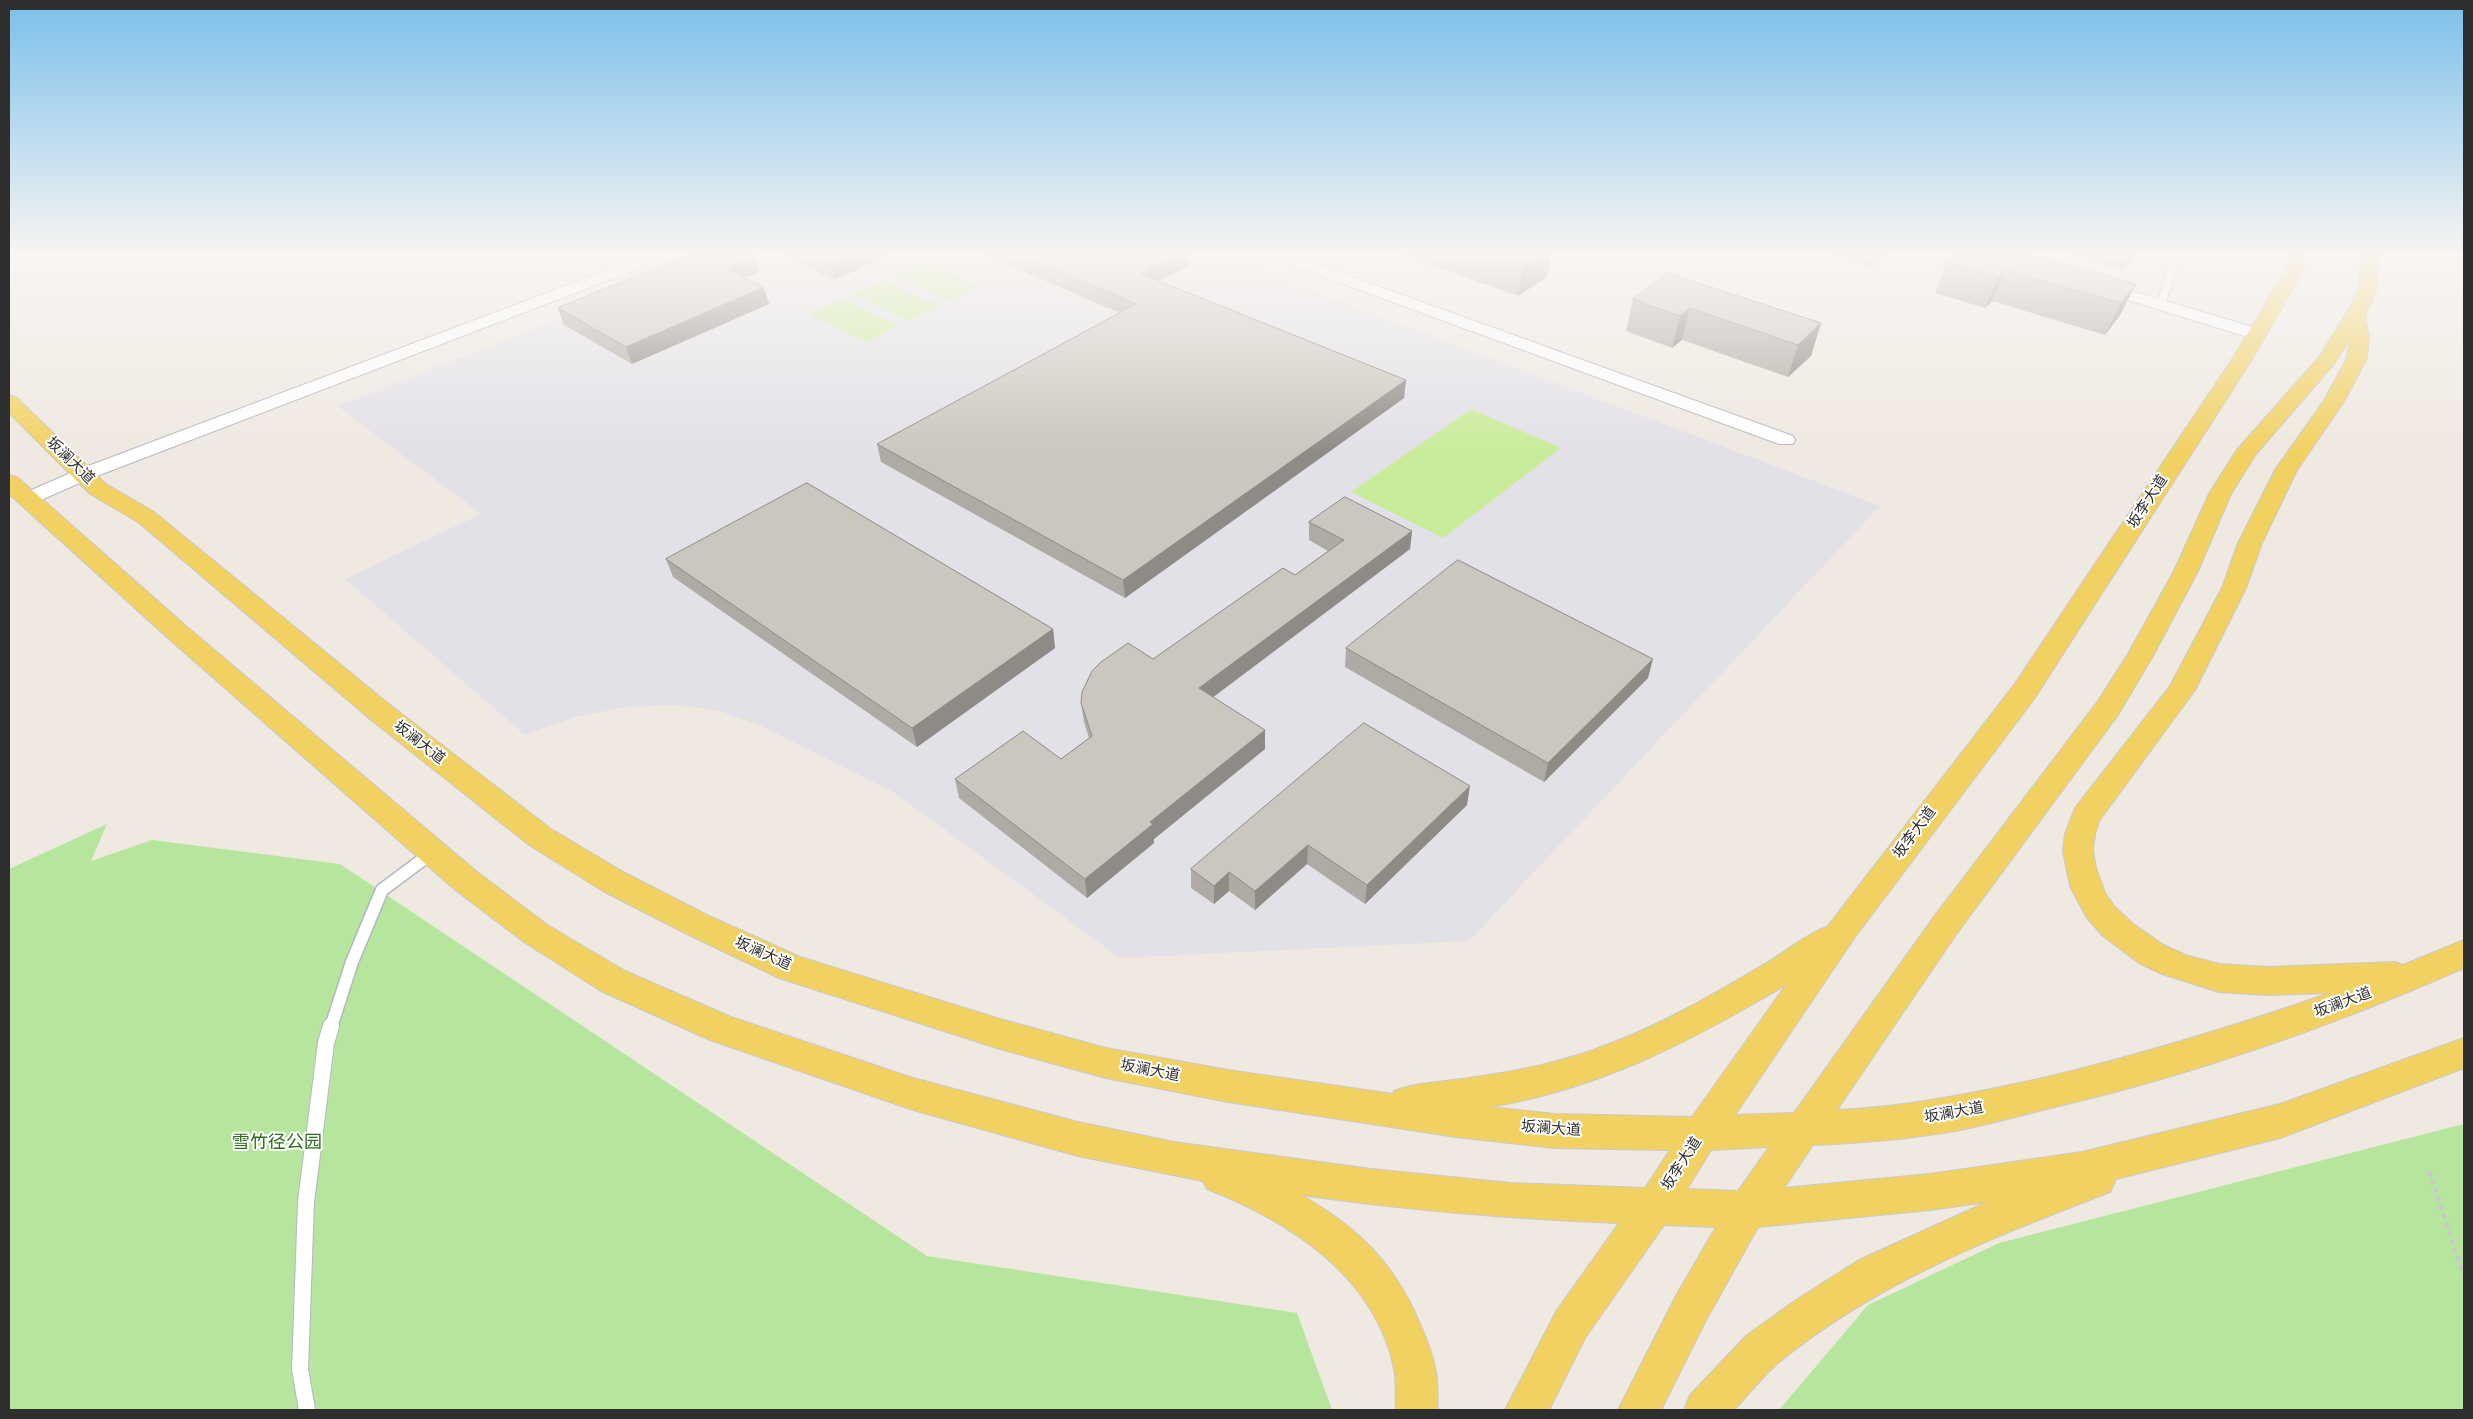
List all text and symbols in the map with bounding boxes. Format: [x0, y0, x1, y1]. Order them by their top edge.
street label: 坂澜大道 [42, 434, 98, 488]
street label: 坂李大道 [2124, 472, 2172, 532]
street label: 坂澜大道 [390, 717, 448, 769]
street label: 坂李大道 [1890, 804, 1940, 862]
street label: 坂澜大道 [732, 934, 794, 974]
street label: 坂澜大道 [2312, 984, 2374, 1022]
street label: 坂澜大道 [1119, 1056, 1181, 1086]
street label: 坂澜大道 [1923, 1099, 1985, 1127]
street label: 坂澜大道 [1520, 1118, 1582, 1140]
park label: 雪竹径公园 [232, 1132, 322, 1154]
street label: 坂李大道 [1658, 1134, 1706, 1194]

